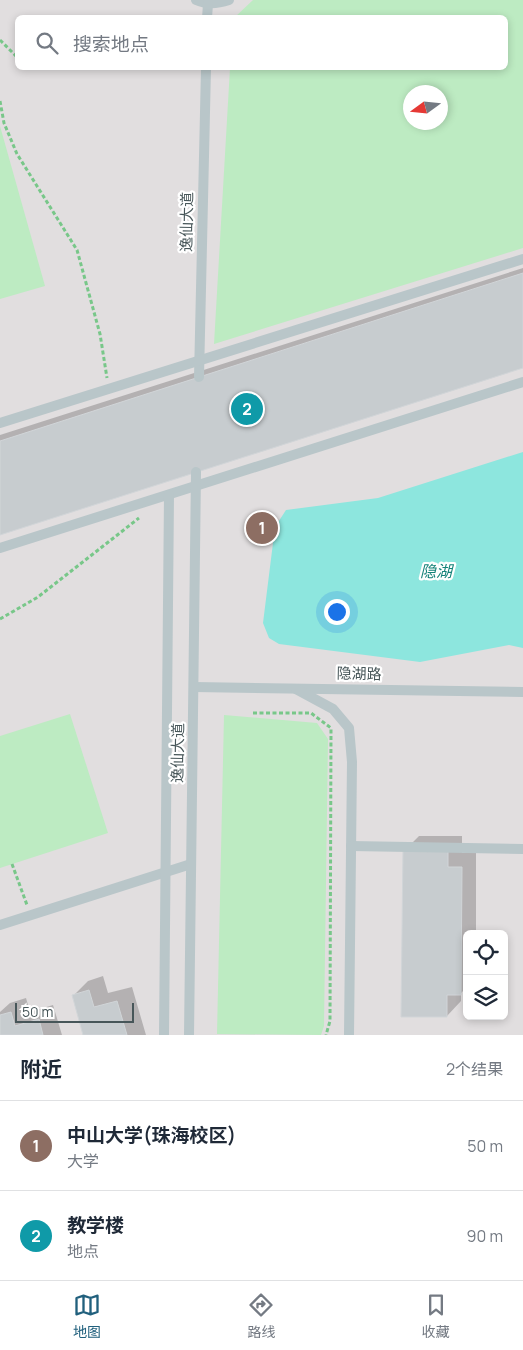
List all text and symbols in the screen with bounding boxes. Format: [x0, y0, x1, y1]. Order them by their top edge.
search box [15, 15, 508, 70]
icon: search [33, 29, 61, 57]
text: 搜索地点 [73, 31, 149, 57]
north arrow [403, 85, 448, 130]
street label: 逸仙大道 [175, 192, 198, 252]
pin: 2 [231, 390, 263, 428]
pin: 1 [246, 509, 278, 547]
water label: 隐湖 [420, 560, 455, 582]
your location [324, 599, 350, 625]
street label: 隐湖路 [336, 663, 382, 684]
street label: 逸仙大道 [166, 723, 189, 783]
map controls [463, 930, 508, 1020]
button: locate [463, 930, 508, 975]
button: layers [463, 975, 508, 1020]
scale bar [15, 1000, 134, 1023]
text: 50 m [22, 1002, 53, 1021]
text: 附近 [20, 1055, 62, 1083]
text: 2个结果 [446, 1058, 503, 1080]
text: 中山大学(珠海校区) [67, 1122, 236, 1148]
text: 1 [32, 1135, 40, 1157]
text: 50 m [467, 1135, 503, 1157]
text: 大学 [67, 1150, 99, 1172]
text: 教学楼 [67, 1212, 124, 1238]
text: 2 [31, 1225, 41, 1247]
text: 90 m [467, 1225, 503, 1247]
text: 地点 [67, 1240, 99, 1262]
tab: 地图 [73, 1291, 101, 1341]
tab: 路线 [247, 1291, 275, 1341]
tab: 收藏 [422, 1291, 450, 1341]

